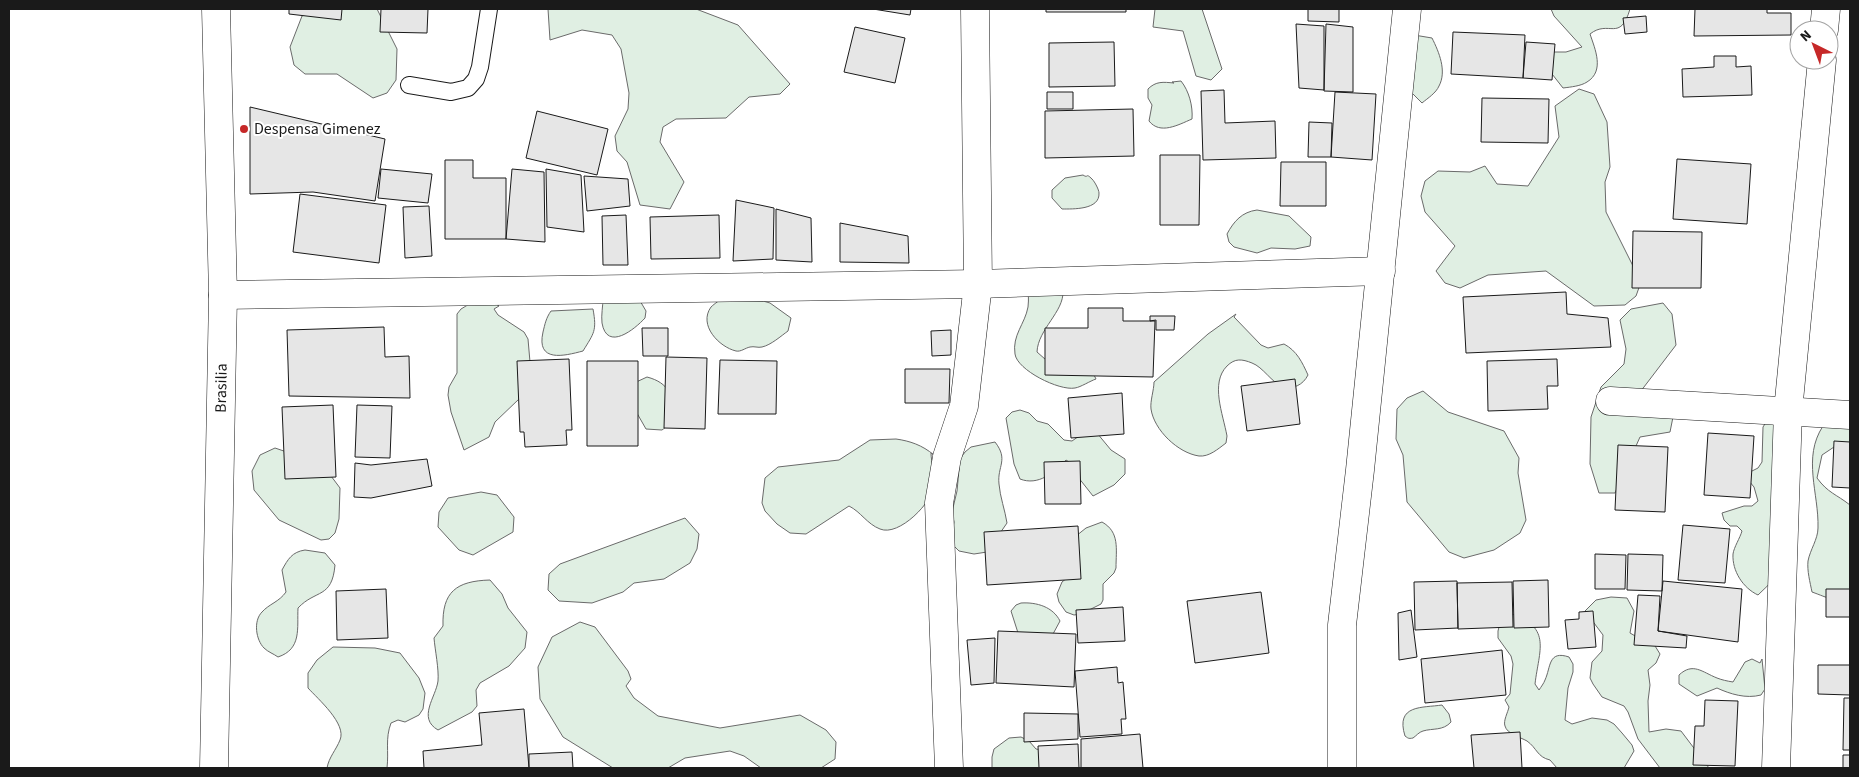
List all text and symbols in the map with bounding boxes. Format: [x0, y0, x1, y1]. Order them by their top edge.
north arrow [1789, 20, 1839, 70]
text: N [1796, 26, 1816, 47]
place label: Despensa Gimenez [254, 118, 381, 140]
marker: Despensa Gimenez [238, 123, 250, 135]
street label: Brasilia [210, 363, 233, 413]

